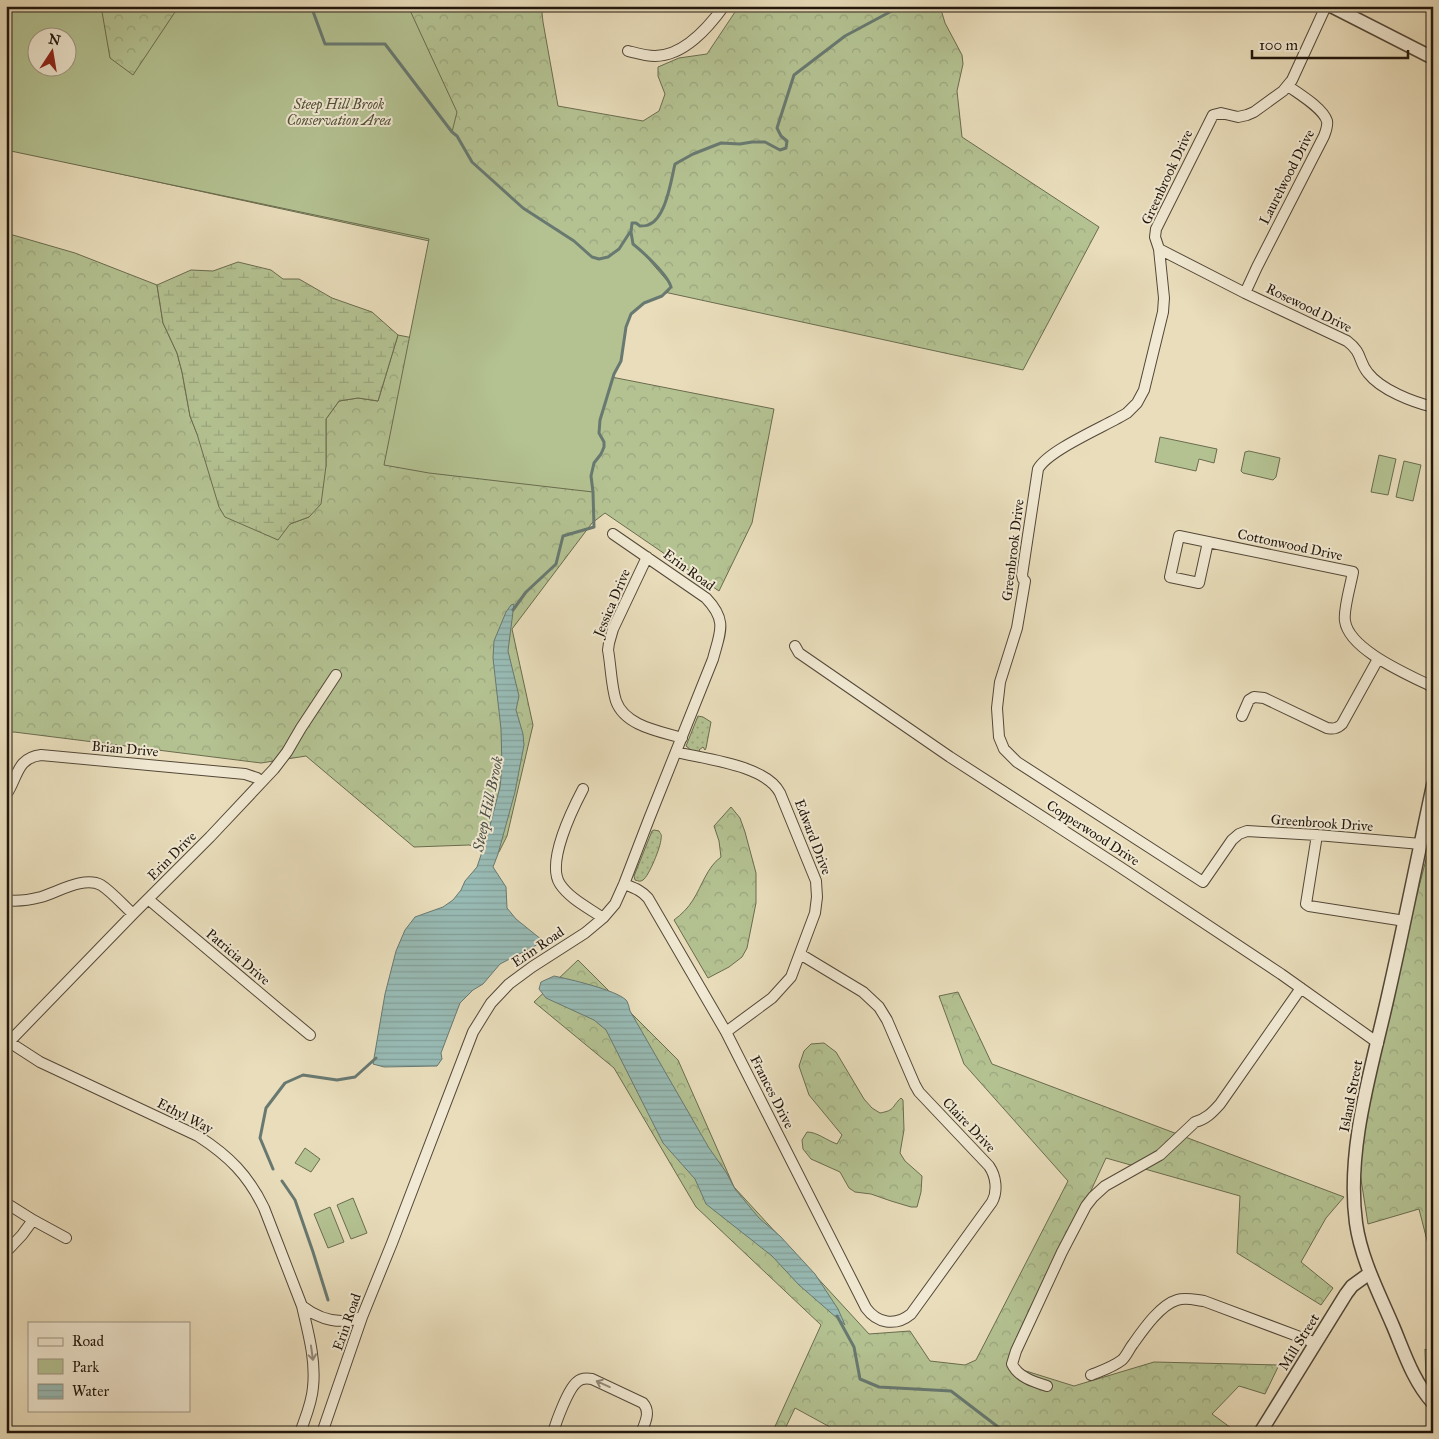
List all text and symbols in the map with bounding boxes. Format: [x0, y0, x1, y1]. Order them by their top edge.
north arrow [28, 28, 78, 78]
scale bar [1252, 28, 1408, 60]
text: N [47, 30, 62, 49]
text: 100 m [1259, 36, 1299, 54]
park label: Steep Hill Brook Conservation Area [287, 96, 392, 129]
street label: Greenbrook Drive [1138, 127, 1196, 227]
street label: Laurelwood Drive [1256, 127, 1318, 227]
street label: Rosewood Drive [1263, 280, 1355, 336]
street label: Greenbrook Drive [998, 498, 1028, 602]
street label: Cottonwood Drive [1236, 526, 1344, 564]
street label: Erin Road [660, 546, 718, 594]
street label: Jessica Drive [589, 566, 635, 642]
street label: Brian Drive [91, 738, 159, 760]
water label: Steep Hill Brook [469, 754, 508, 855]
street label: Edward Drive [791, 797, 835, 877]
street label: Copperwood Drive [1043, 797, 1143, 870]
street label: Greenbrook Drive [1270, 811, 1374, 835]
street label: Erin Drive [144, 828, 200, 884]
street label: Erin Road [509, 923, 567, 971]
street label: Patricia Drive [202, 925, 274, 989]
street label: Frances Drive [746, 1053, 798, 1132]
street label: Island Street [1336, 1058, 1366, 1133]
street label: Claire Drive [939, 1094, 999, 1156]
street label: Ethyl Way [154, 1095, 216, 1138]
street label: Erin Road [329, 1291, 365, 1353]
street label: Mill Street [1275, 1310, 1323, 1373]
legend [28, 1322, 190, 1412]
text: Road [72, 1332, 104, 1350]
one-way arrow [307, 1345, 317, 1361]
text: Park [72, 1358, 99, 1376]
one-way arrow [596, 1379, 611, 1389]
text: Water [72, 1382, 109, 1400]

